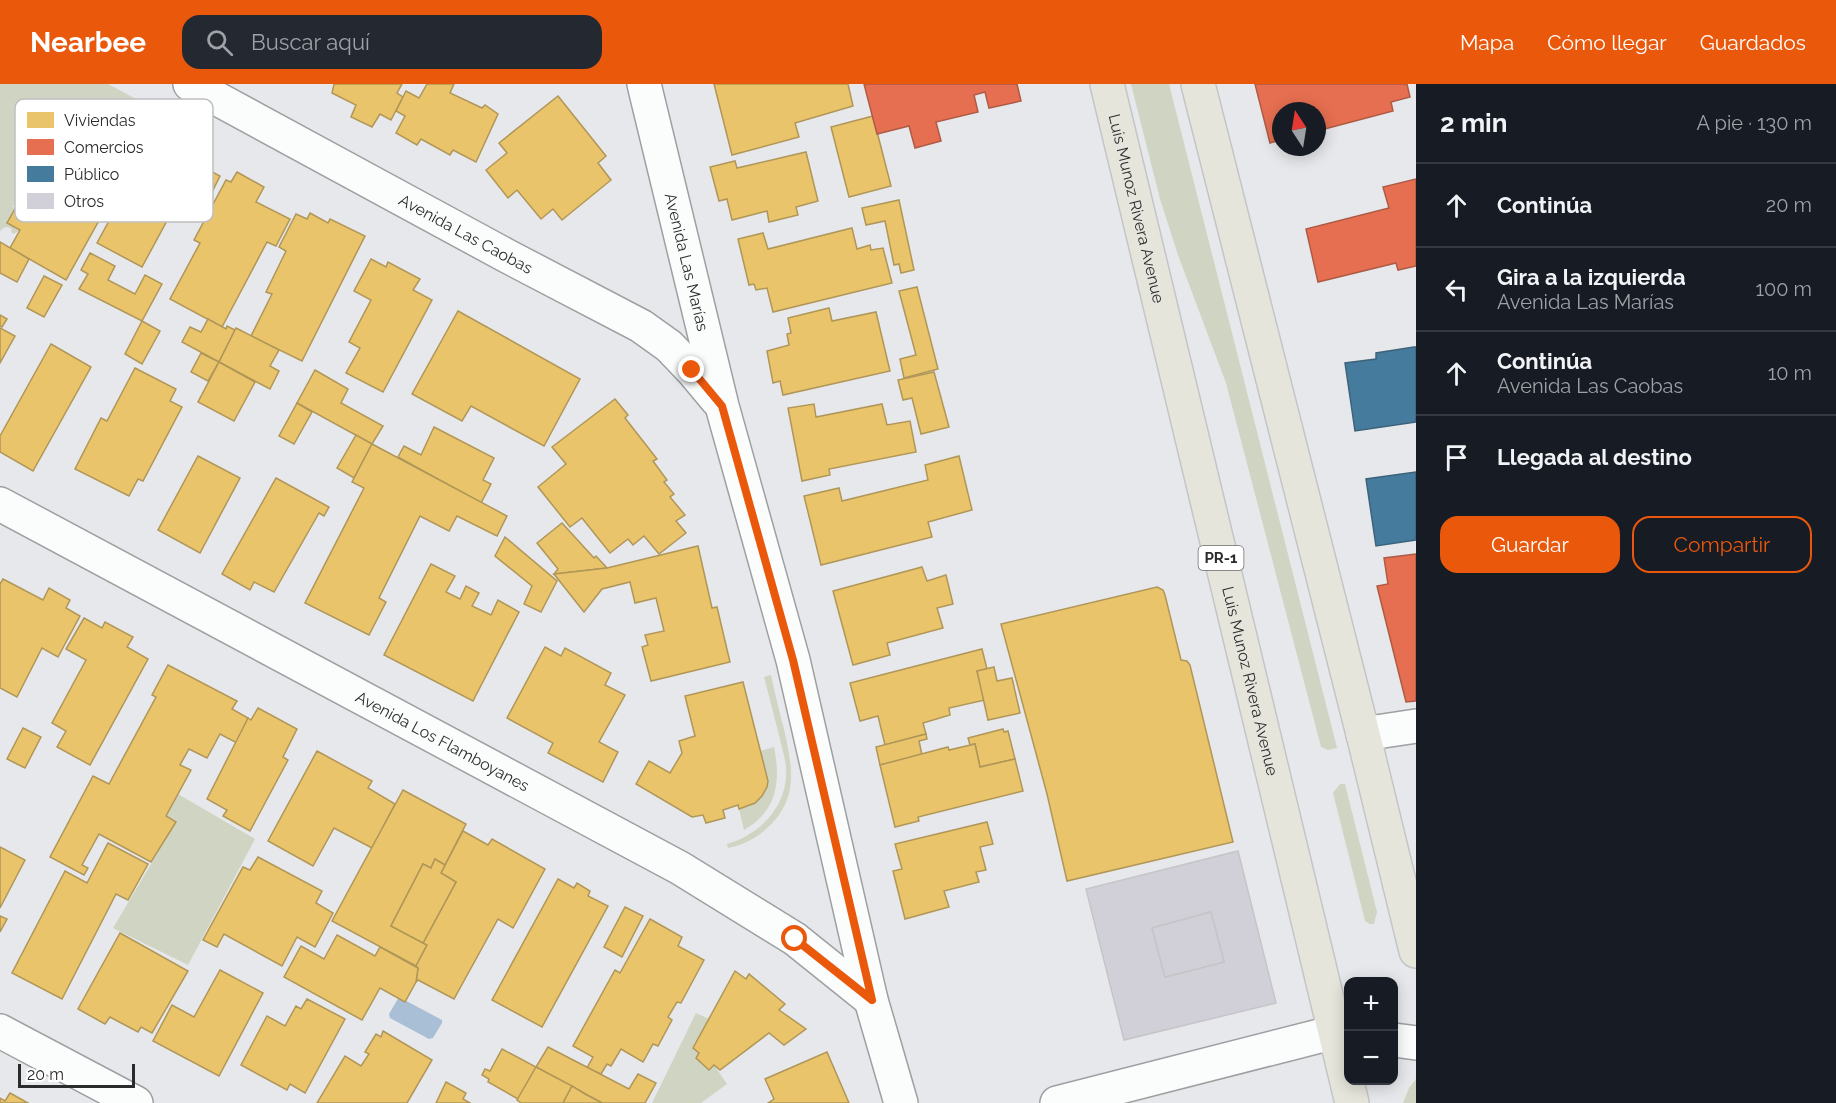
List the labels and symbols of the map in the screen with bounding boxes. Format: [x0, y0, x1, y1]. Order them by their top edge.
legend [15, 99, 213, 222]
north arrow [1272, 102, 1326, 156]
text: Viviendas [64, 111, 136, 130]
street label: Luis Munoz Rivera Avenue [1105, 112, 1168, 305]
text: Comercios [64, 138, 144, 157]
text: Público [64, 165, 119, 184]
street label: Avenida Las Caobas [396, 190, 536, 278]
street label: Avenida Las Marías [661, 191, 713, 333]
text: Otros [64, 192, 104, 211]
route end [678, 356, 704, 382]
road number: PR-1 [1198, 546, 1244, 570]
street label: Luis Munoz Rivera Avenue [1218, 585, 1282, 778]
street label: Avenida Los Flamboyanes [352, 687, 533, 796]
route start [781, 925, 807, 951]
scale bar [18, 1061, 135, 1088]

